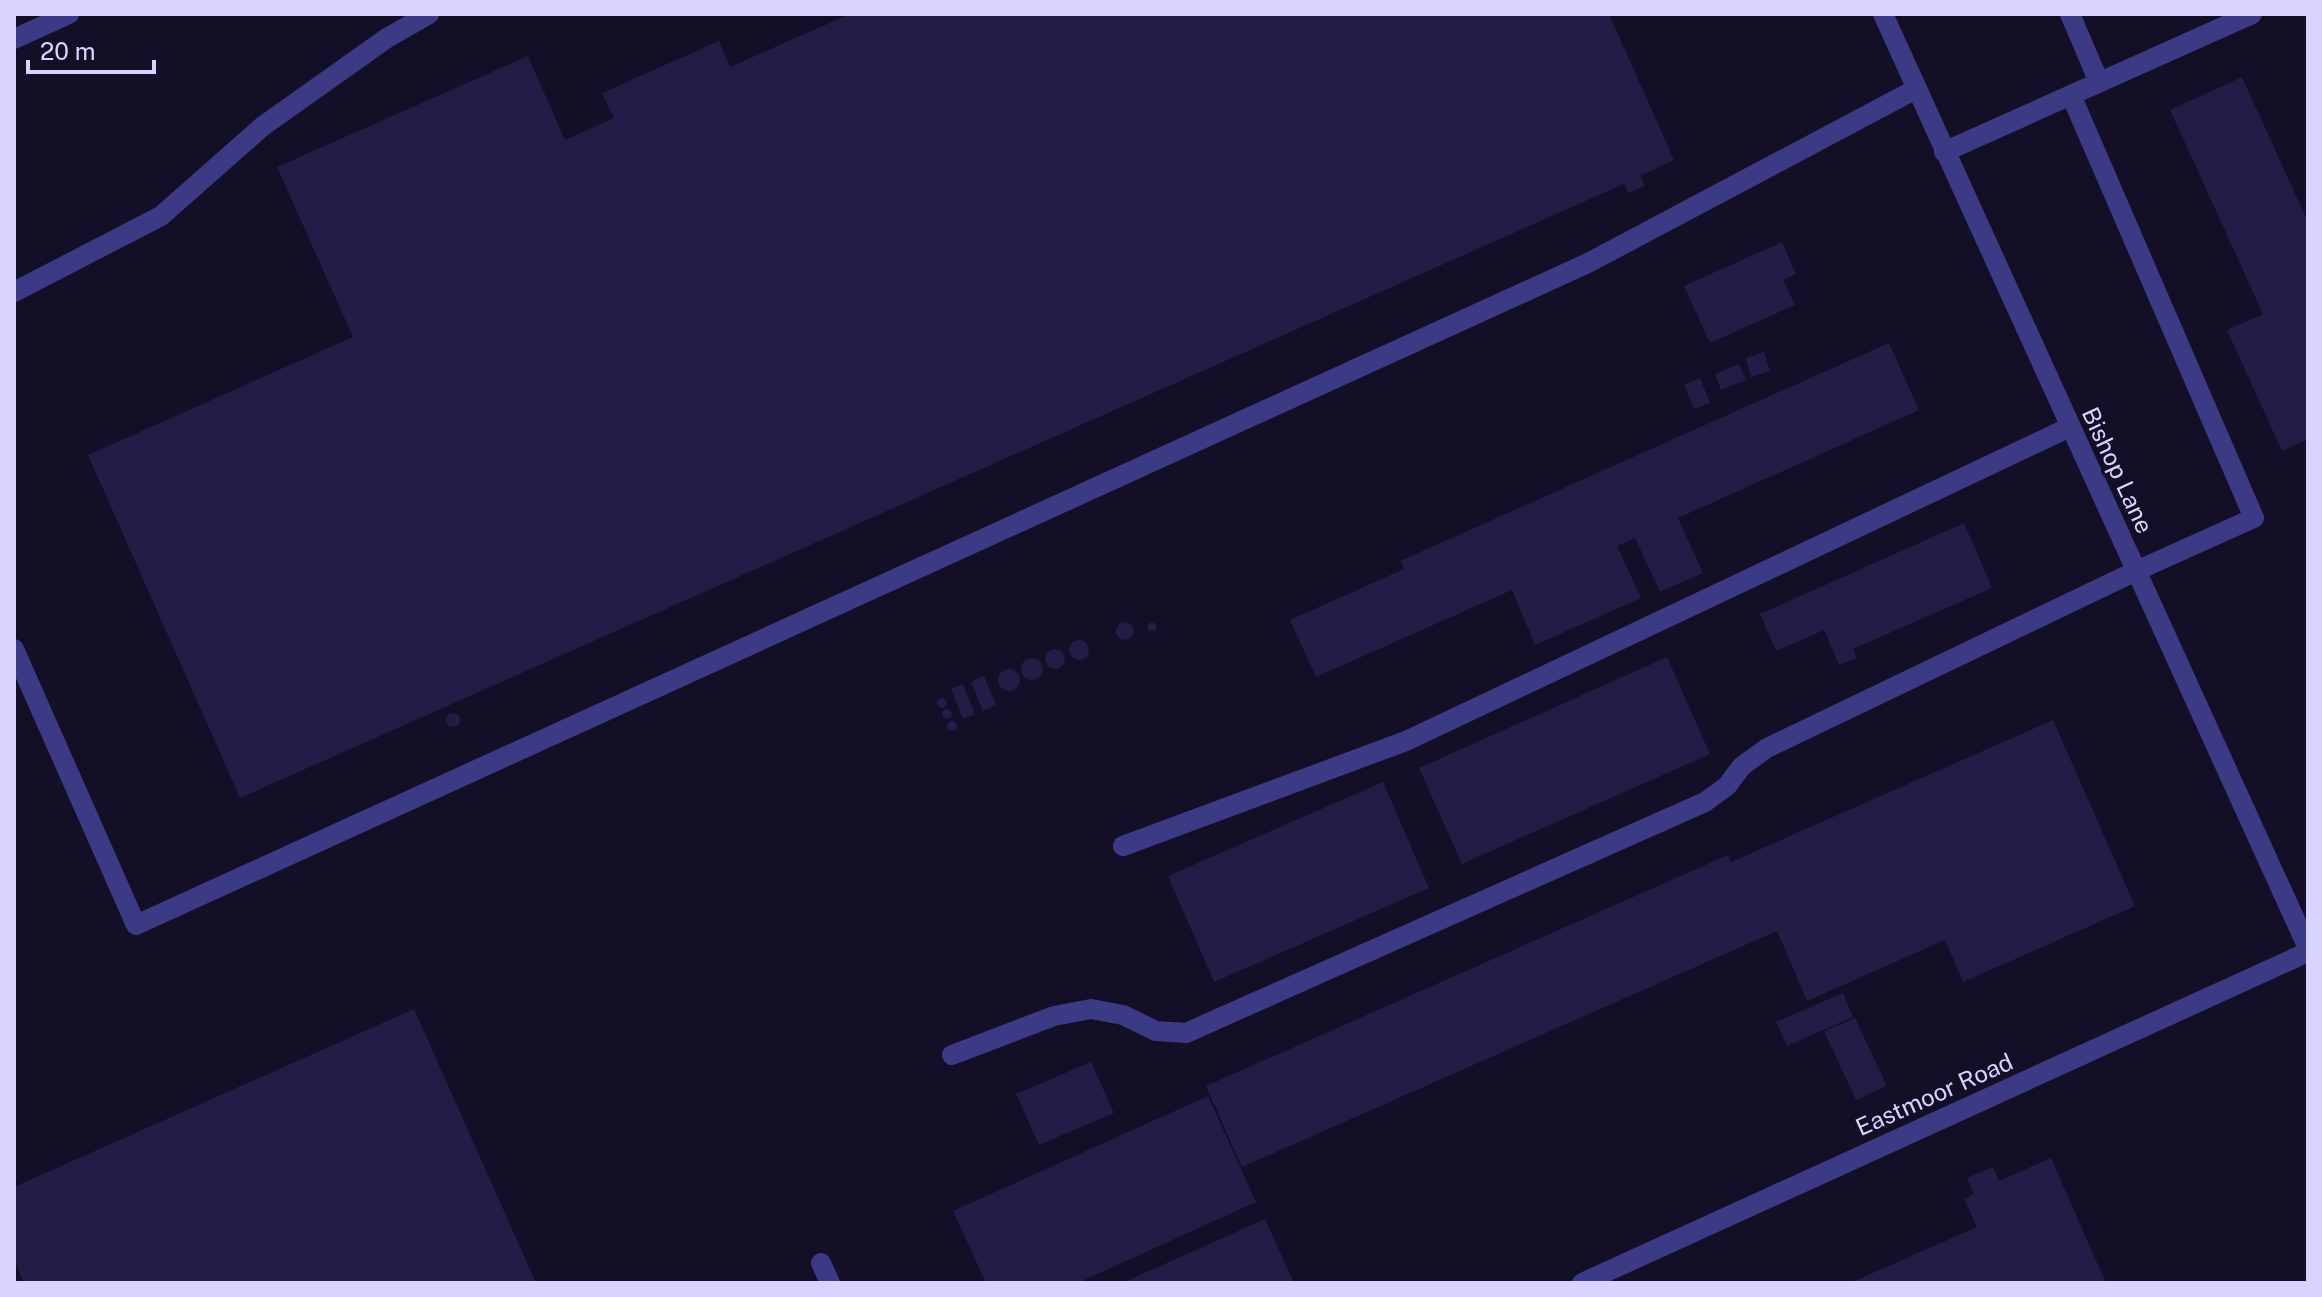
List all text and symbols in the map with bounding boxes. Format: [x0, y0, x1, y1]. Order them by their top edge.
scale bar [28, 24, 154, 74]
text: 20 m [40, 37, 96, 65]
street label: Bishop Lane [2077, 403, 2159, 537]
street label: Eastmoor Road [1851, 1047, 2017, 1141]

